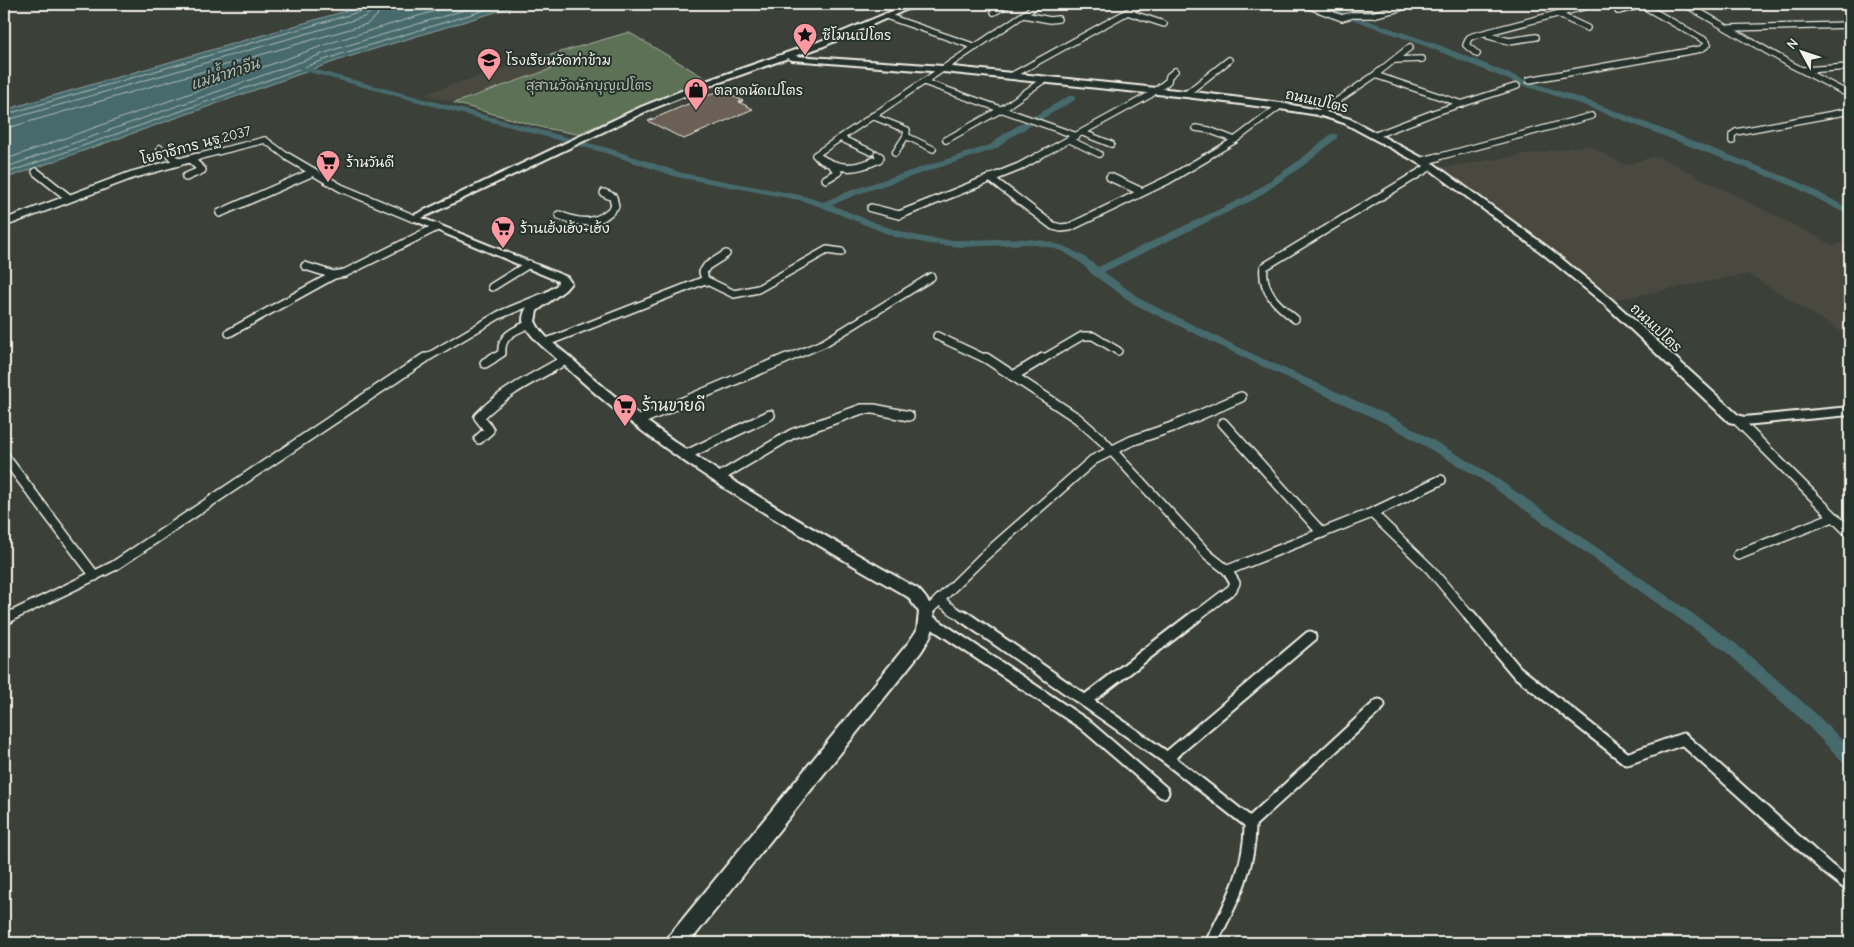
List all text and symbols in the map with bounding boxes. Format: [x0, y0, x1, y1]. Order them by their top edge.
place icon: ซีโมนเปโตร [792, 22, 818, 56]
place label: ซีโมนเปโตร [822, 26, 891, 44]
north arrow [1776, 28, 1826, 78]
text: N [1783, 35, 1802, 53]
school or university icon: โรงเรียนวัดท่าข้าม [476, 47, 502, 81]
water label: แม่น้ำท่าจีน [187, 49, 263, 94]
place label: โรงเรียนวัดท่าข้าม [506, 51, 611, 69]
park label: สุสานวัดนักบุญเปโตร [526, 76, 652, 95]
shop icon: ตลาดนัดเปโตร [683, 77, 709, 111]
place label: ตลาดนัดเปโตร [714, 81, 803, 99]
street label: ถนนเปโตร [1284, 85, 1350, 116]
street label: โยธาธิการ นฐ.2037 [139, 121, 253, 168]
supermarket icon: ร้านวันดี [315, 149, 341, 183]
place label: ร้านวันดี [346, 154, 394, 171]
supermarket icon: ร้านเฮ้งเฮ้ง+เฮ้ง [490, 215, 516, 249]
place label: ร้านเฮ้งเฮ้ง+เฮ้ง [520, 220, 610, 237]
street label: ถนนเปโตร [1627, 299, 1686, 356]
supermarket icon: ร้านขายดี [612, 393, 638, 427]
place label: ร้านขายดี [642, 395, 705, 415]

